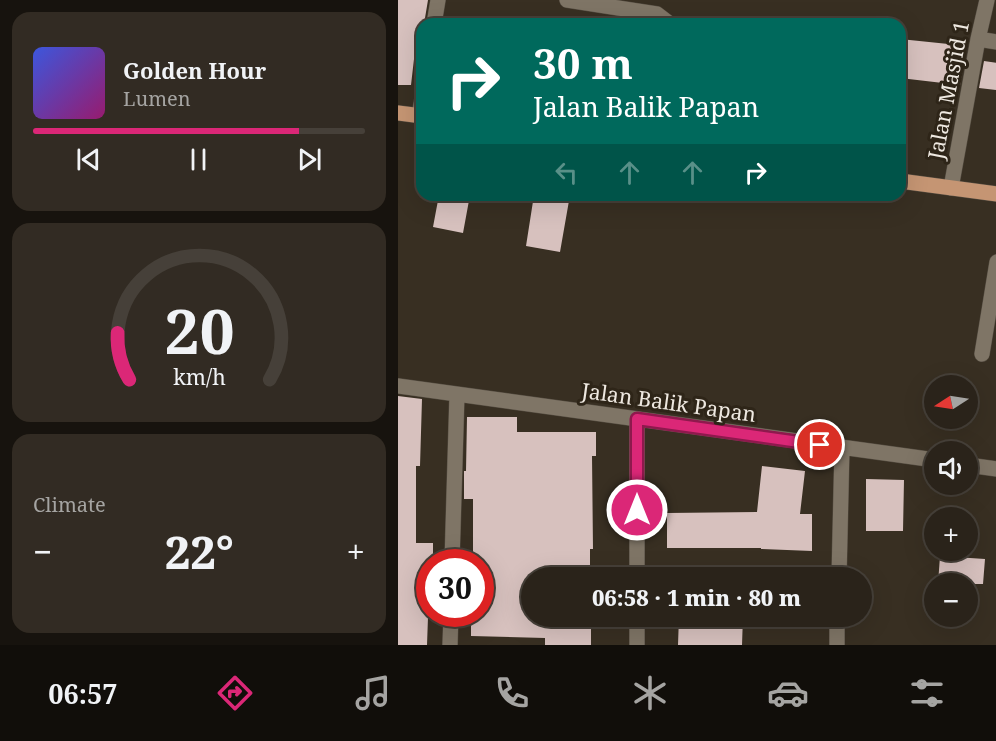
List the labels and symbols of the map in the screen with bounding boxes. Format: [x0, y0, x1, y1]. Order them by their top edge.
street label: Jalan Masjid 1 [921, 18, 975, 163]
north arrow [924, 375, 978, 429]
street label: Jalan Balik Papan [579, 376, 758, 428]
pin [794, 419, 845, 470]
position arrow [605, 478, 669, 542]
speed limit sign: 30 [416, 549, 494, 627]

